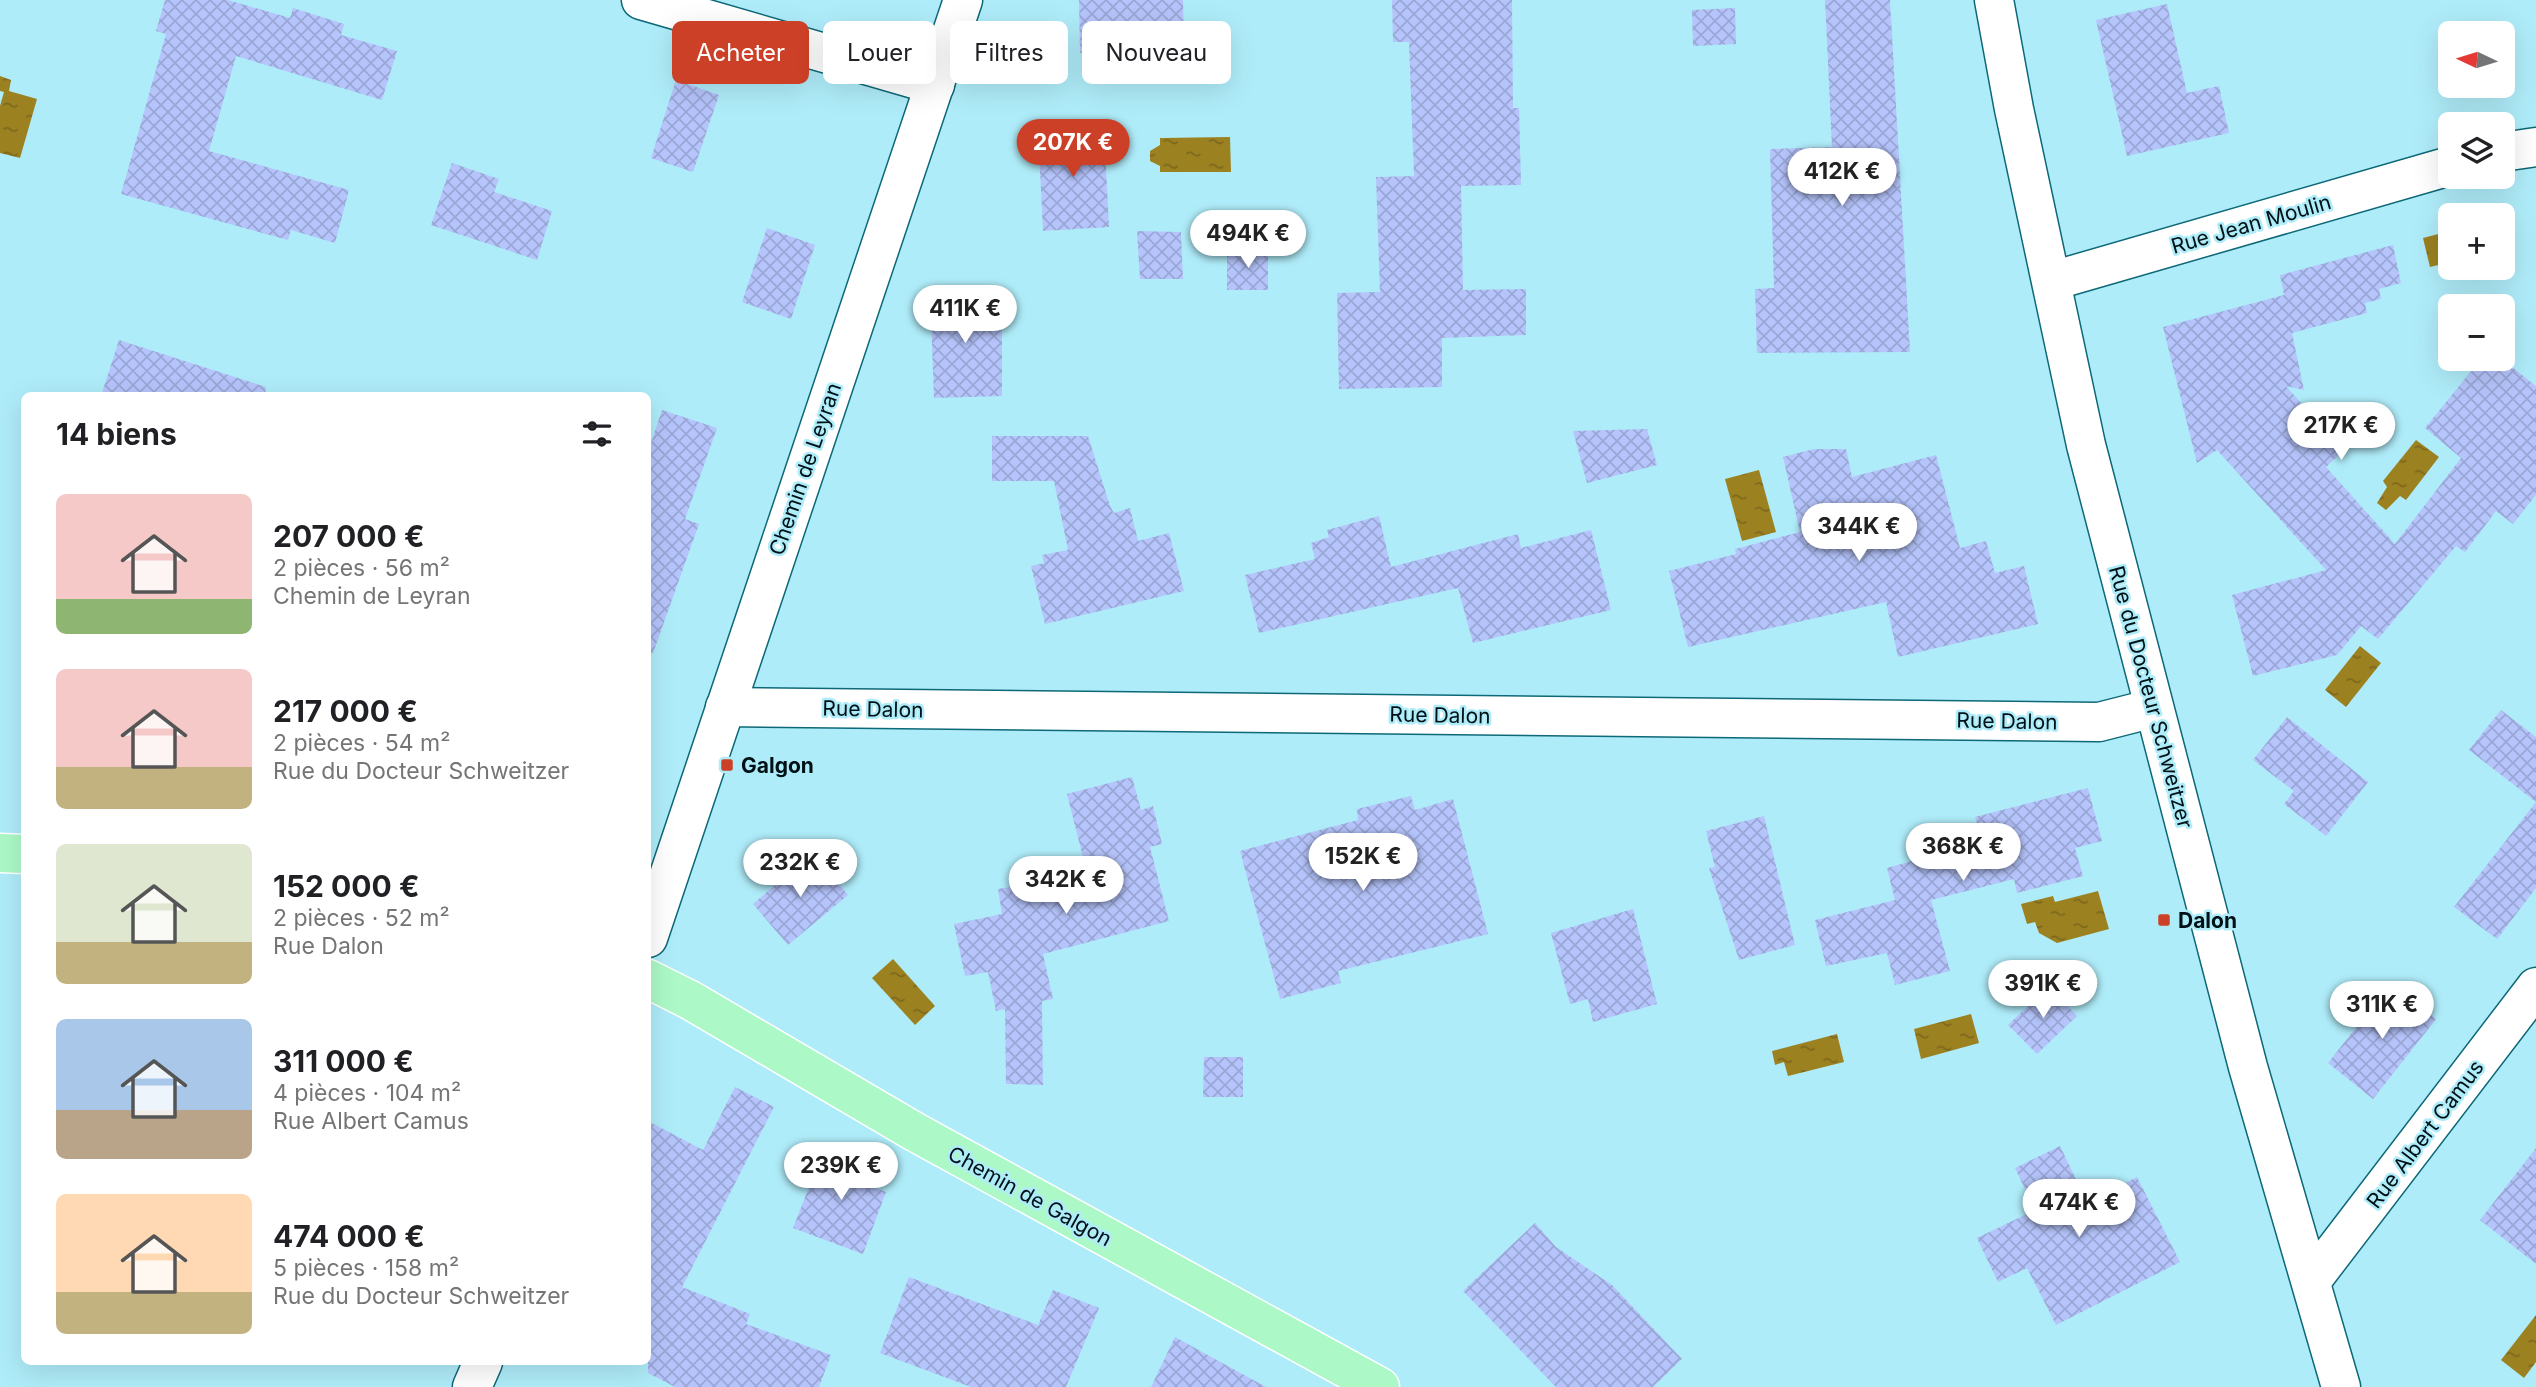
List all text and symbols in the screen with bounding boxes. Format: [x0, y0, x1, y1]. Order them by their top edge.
chip: Acheter [672, 21, 809, 84]
chip: Louer [823, 21, 936, 84]
chip: Filtres [950, 21, 1068, 84]
chip: Nouveau [1082, 21, 1231, 84]
north arrow [2438, 21, 2515, 98]
map controls [2438, 21, 2515, 371]
button: layers [2438, 112, 2515, 189]
pin: 207K € [1016, 120, 1130, 179]
text: 207K € [1033, 128, 1113, 156]
pin: 412K € [1785, 148, 1899, 208]
text: 412K € [1804, 157, 1880, 185]
street label: Rue Jean Moulin [2168, 189, 2334, 259]
button: + [2438, 203, 2515, 280]
pin: 494K € [1191, 210, 1305, 270]
text: 494K € [1206, 219, 1290, 247]
pin: 411K € [908, 286, 1022, 345]
text: 411K € [929, 294, 1001, 322]
button: − [2438, 294, 2515, 371]
street label: Chemin de Leyran [764, 380, 846, 558]
pin: 217K € [2284, 402, 2398, 462]
text: 217K € [2303, 411, 2379, 439]
icon: filters [578, 415, 616, 453]
text: 14 biens [56, 416, 177, 452]
pin: 344K € [1802, 504, 1916, 563]
text: 344K € [1817, 512, 1901, 540]
text: 207 000 € [273, 518, 424, 554]
icon: home [112, 522, 196, 606]
text: 2 pièces · 56 m² [273, 554, 450, 582]
street label: Rue du Docteur Schweitzer [2104, 563, 2198, 831]
text: Chemin de Leyran [273, 582, 471, 610]
text: 217 000 € [273, 693, 418, 729]
street label: Rue Dalon [822, 696, 924, 722]
icon: home [112, 697, 196, 781]
street label: Rue Dalon [1389, 702, 1491, 728]
street label: Rue Dalon [1956, 708, 2058, 734]
text: 2 pièces · 54 m² [273, 729, 450, 757]
place label: Galgon [741, 753, 814, 778]
text: Rue du Docteur Schweitzer [273, 757, 569, 785]
marker: Galgon [719, 757, 735, 773]
pin: 368K € [1906, 824, 2020, 883]
text: 368K € [1922, 832, 2004, 860]
pin: 152K € [1306, 834, 1420, 893]
pin: 232K € [743, 839, 857, 899]
text: 152K € [1325, 842, 1401, 870]
text: 232K € [759, 848, 841, 876]
pin: 342K € [1009, 856, 1123, 916]
text: 342K € [1025, 865, 1107, 893]
text: 152 000 € [273, 868, 419, 904]
icon: home [112, 872, 196, 956]
text: 2 pièces · 52 m² [273, 904, 450, 932]
place label: Dalon [2178, 908, 2237, 933]
marker: Dalon [2156, 912, 2172, 928]
text: Rue Dalon [273, 932, 384, 960]
pin: 391K € [1986, 960, 2100, 1020]
text: 391K € [2004, 969, 2082, 997]
pin: 311K € [2325, 982, 2439, 1041]
text: 311K € [2346, 990, 2418, 1018]
text: 311 000 € [273, 1043, 414, 1079]
icon: home [112, 1047, 196, 1131]
street label: Rue Albert Camus [2361, 1055, 2489, 1213]
text: 4 pièces · 104 m² [273, 1079, 461, 1107]
text: Rue Albert Camus [273, 1107, 469, 1135]
street label: Chemin de Galgon [944, 1141, 1116, 1251]
pin: 239K € [784, 1142, 898, 1202]
text: 239K € [800, 1151, 882, 1179]
pin: 474K € [2022, 1180, 2136, 1239]
text: 474K € [2039, 1188, 2119, 1216]
text: 474 000 € [273, 1218, 425, 1254]
icon: home [112, 1222, 196, 1306]
text: 5 pièces · 158 m² [273, 1254, 459, 1282]
text: Rue du Docteur Schweitzer [273, 1282, 569, 1310]

